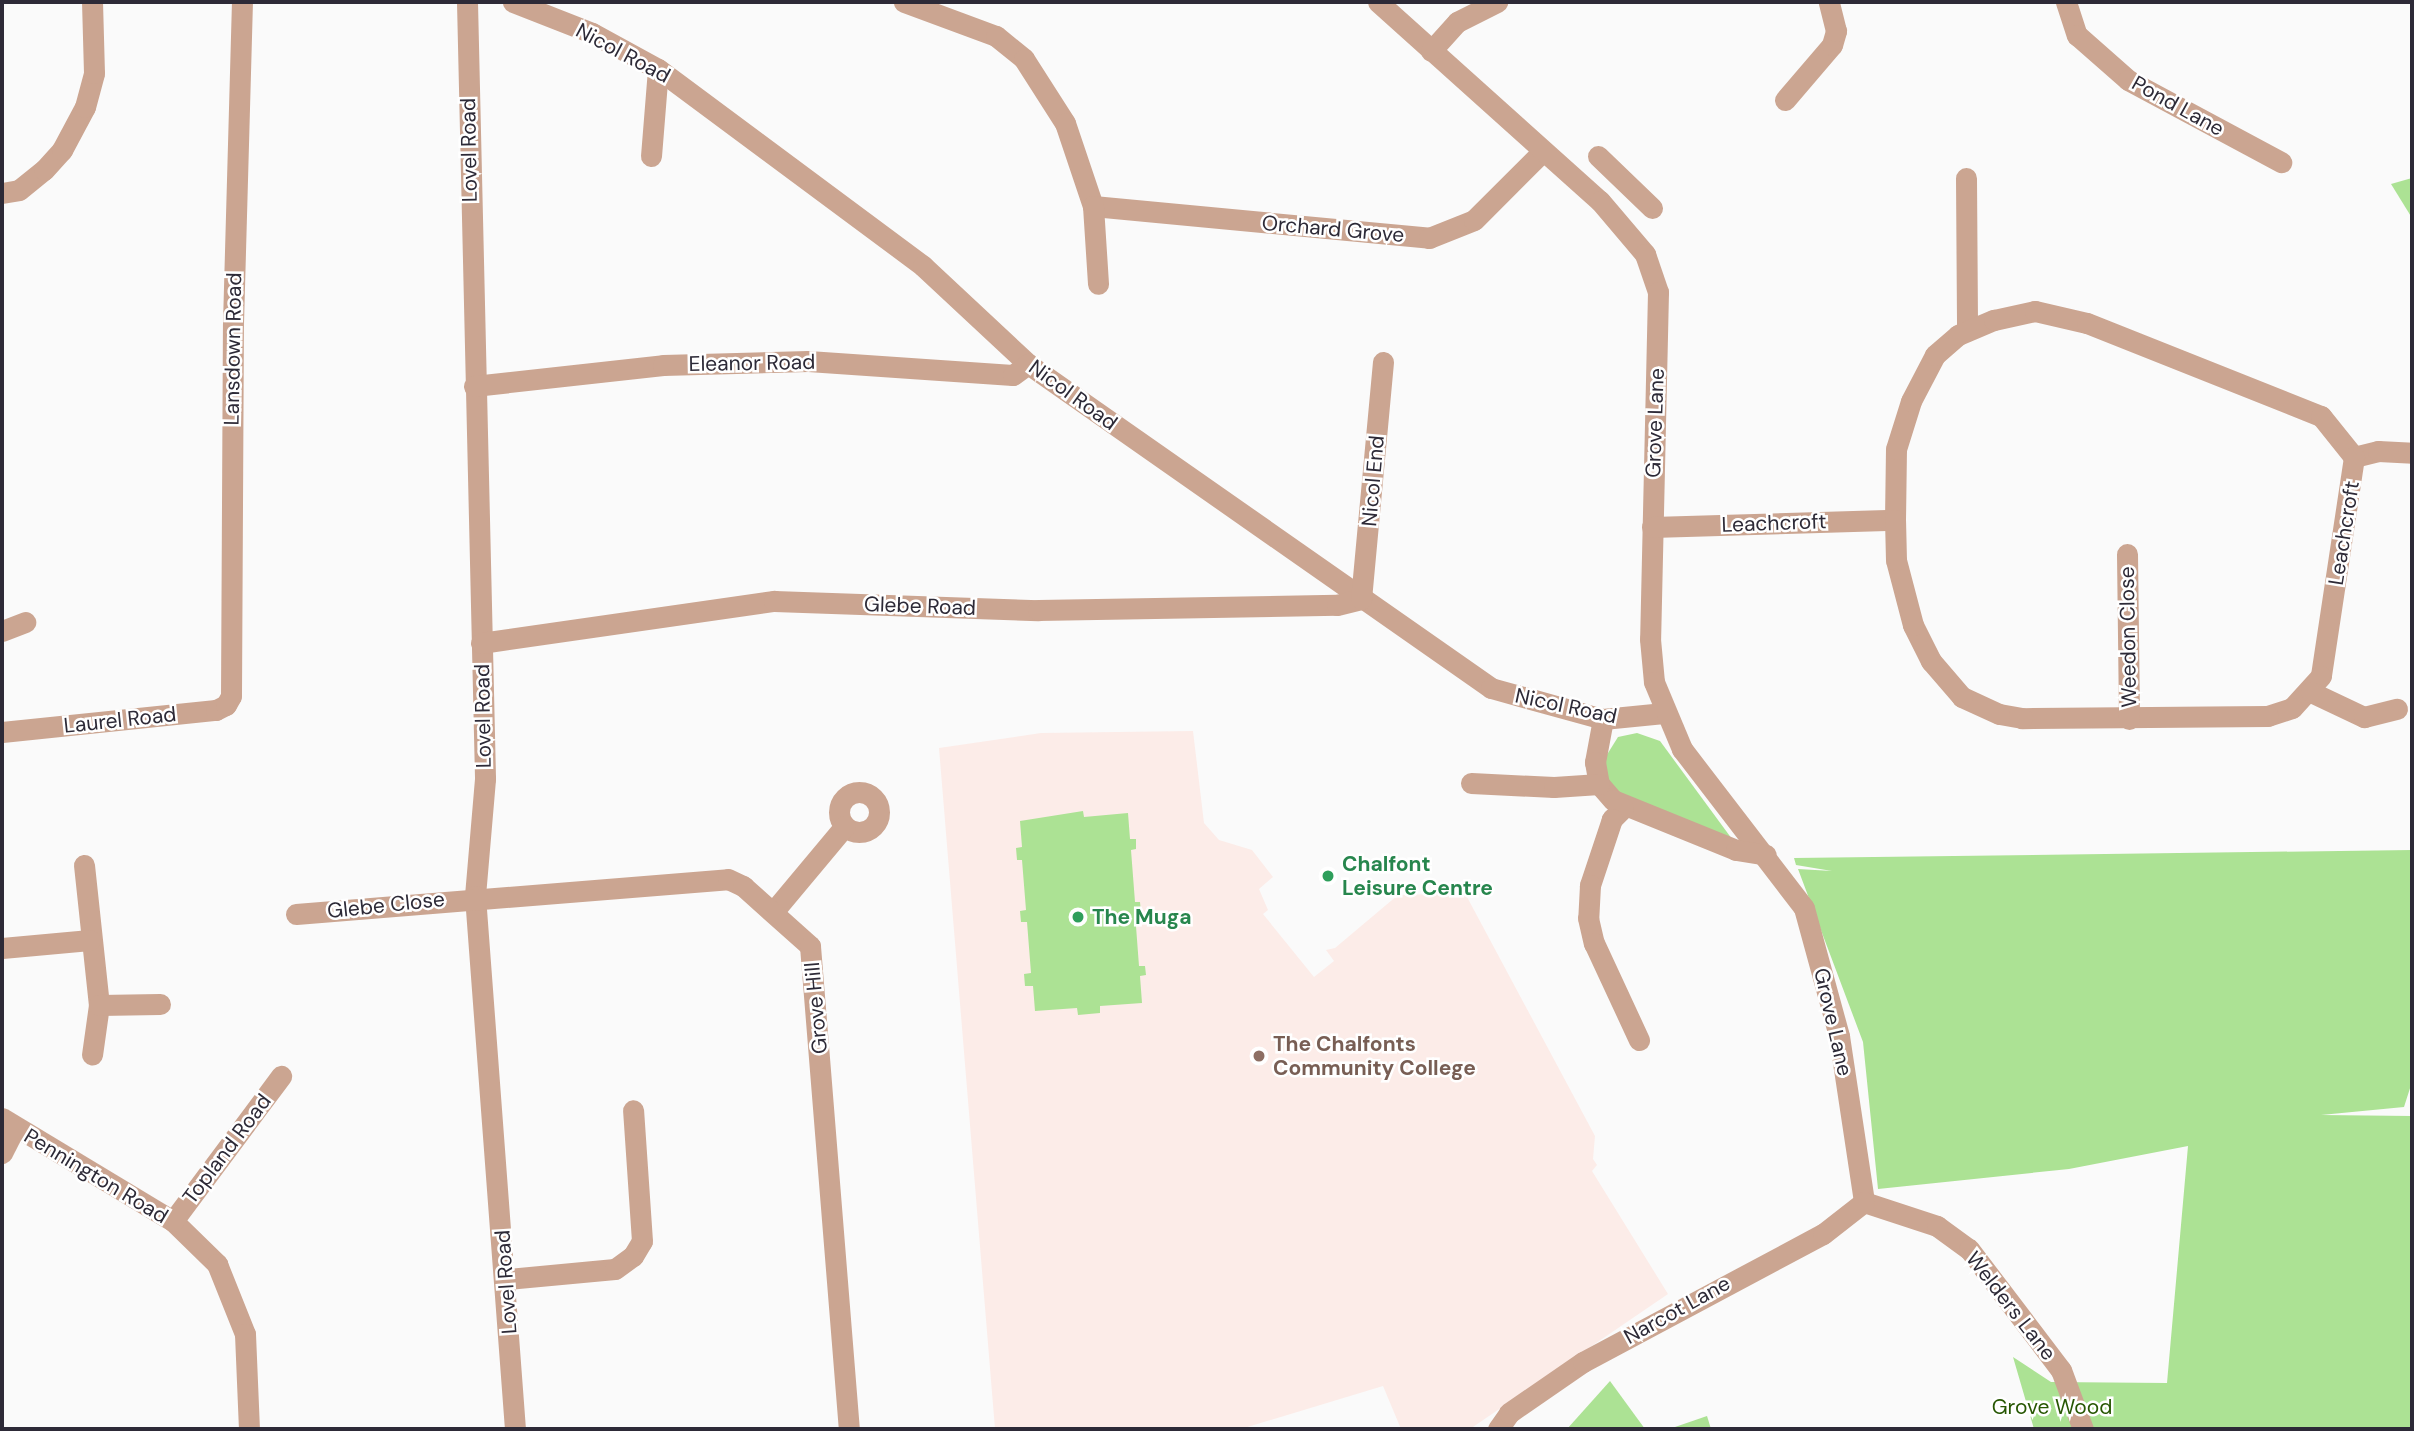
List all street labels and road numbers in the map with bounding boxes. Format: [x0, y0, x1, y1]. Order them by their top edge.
street label: Nicol Road [572, 18, 674, 88]
street label: Pond Lane [2128, 70, 2228, 142]
street label: Lovel Road [455, 98, 483, 202]
street label: Orchard Grove [1261, 210, 1405, 248]
street label: Lansdown Road [219, 272, 247, 426]
street label: Eleanor Road [688, 349, 816, 377]
street label: Nicol Road [1024, 354, 1122, 436]
street label: Grove Lane [1640, 368, 1670, 478]
street label: Nicol End [1356, 434, 1390, 528]
street label: Leachcroft [2323, 479, 2365, 587]
street label: Leachcroft [1721, 509, 1827, 537]
street label: Weedon Close [2114, 566, 2142, 708]
street label: Glebe Road [864, 591, 976, 621]
street label: Lovel Road [469, 664, 497, 768]
street label: Nicol Road [1513, 683, 1619, 729]
street label: Laurel Road [63, 702, 177, 738]
street label: Glebe Close [326, 886, 446, 924]
street label: Grove Hill [799, 961, 833, 1055]
street label: Grove Lane [1808, 966, 1858, 1078]
street label: Topland Road [177, 1089, 277, 1209]
street label: Pennington Road [20, 1123, 172, 1229]
street label: Lovel Road [490, 1229, 522, 1335]
street label: Welders Lane [1961, 1246, 2061, 1366]
street label: Narcot Lane [1619, 1270, 1735, 1350]

